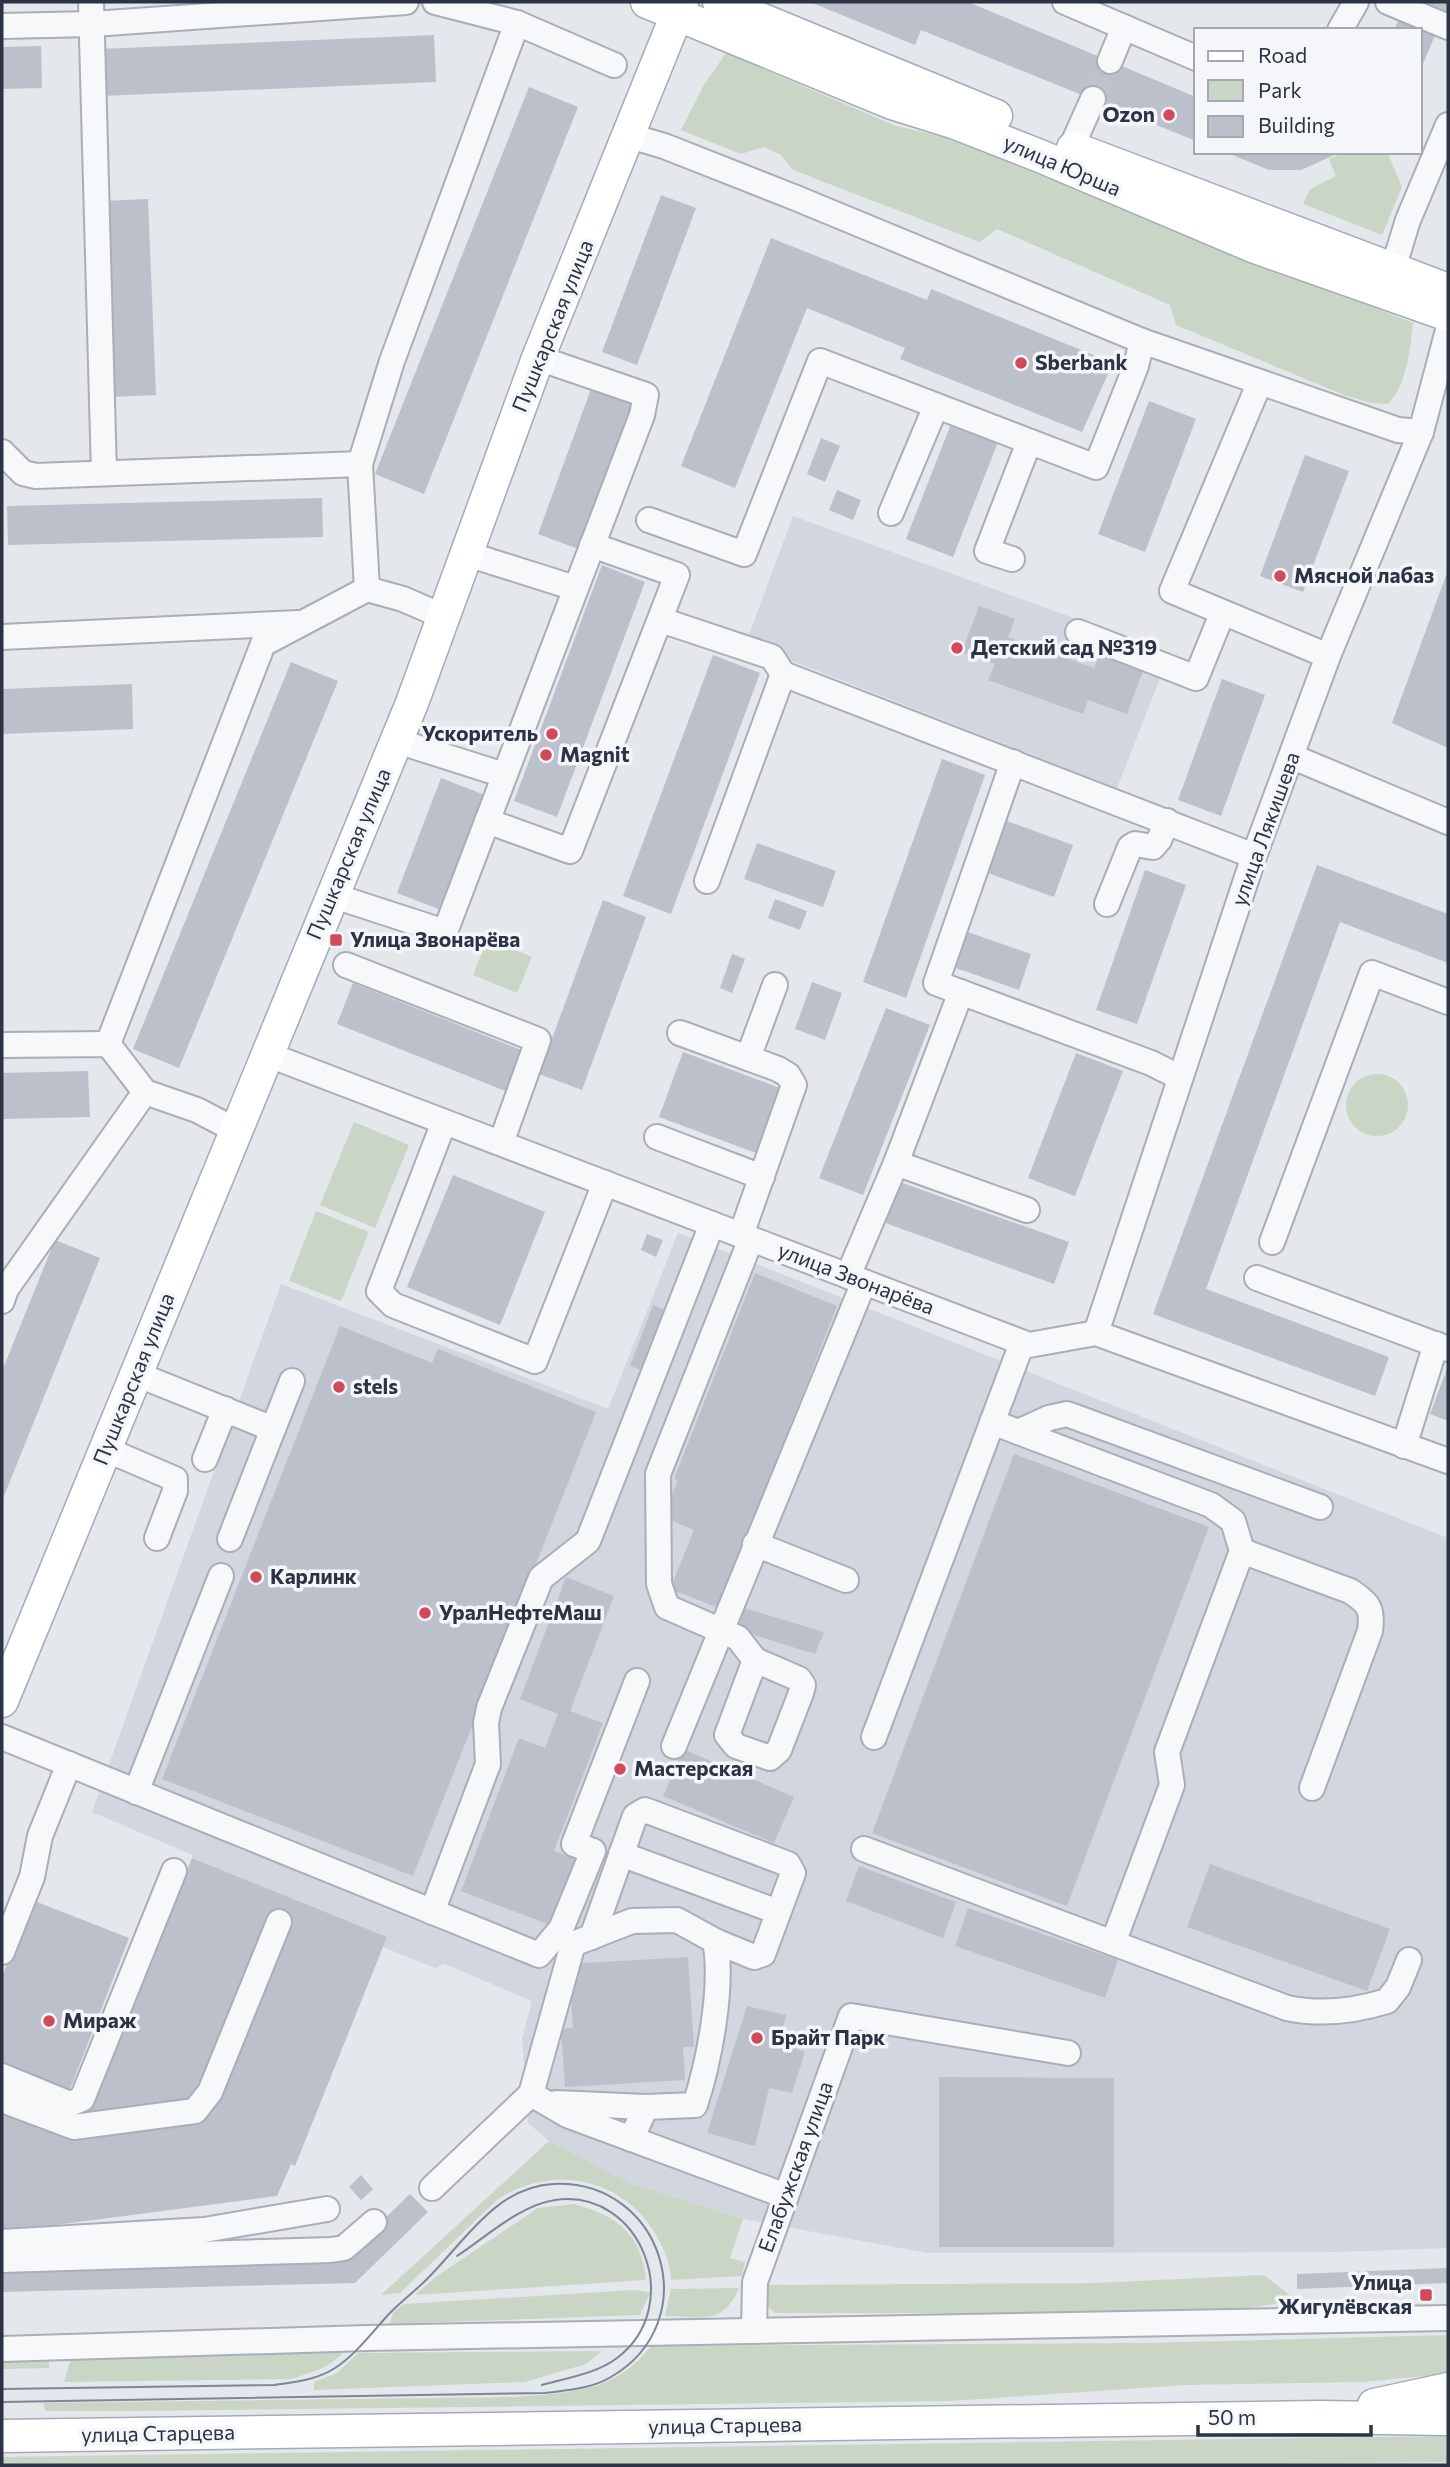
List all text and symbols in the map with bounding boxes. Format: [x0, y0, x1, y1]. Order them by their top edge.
legend [1194, 28, 1422, 154]
text: Road [1258, 42, 1307, 67]
text: Park [1258, 77, 1302, 102]
place label: Ozon [1102, 101, 1155, 126]
marker: Ozon [1161, 107, 1177, 123]
text: Building [1258, 112, 1335, 137]
street label: улица Юрша [1000, 129, 1125, 201]
street label: Пушкарская улица [506, 236, 598, 415]
place label: Sberbank [1035, 349, 1127, 374]
marker: Sberbank [1013, 355, 1029, 371]
place label: Мясной лабаз [1294, 562, 1434, 587]
marker: Мясной лабаз [1272, 568, 1288, 584]
place label: Детский сад №319 [971, 634, 1157, 659]
marker: Детский сад №319 [949, 640, 965, 656]
place label: Ускоритель [422, 720, 538, 745]
marker: Ускоритель [544, 726, 560, 742]
place label: Magnit [560, 741, 630, 766]
marker: Magnit [538, 747, 554, 763]
street label: улица Лякишева [1225, 748, 1304, 909]
street label: Пушкарская улица [300, 764, 395, 943]
place label: Улица Звонарёва [350, 926, 520, 951]
marker: Улица Звонарёва [328, 932, 344, 948]
street label: улица Звонарёва [775, 1236, 938, 1319]
street label: Пушкарская улица [87, 1289, 179, 1468]
place label: stels [353, 1373, 398, 1398]
marker: stels [331, 1379, 347, 1395]
place label: Карлинк [270, 1563, 357, 1588]
marker: Карлинк [248, 1569, 264, 1585]
place label: УралНефтеМаш [439, 1599, 602, 1624]
marker: УралНефтеМаш [417, 1605, 433, 1621]
place label: Мастерская [634, 1755, 753, 1780]
marker: Мастерская [612, 1761, 628, 1777]
place label: Мираж [63, 2007, 137, 2032]
marker: Мираж [41, 2013, 57, 2029]
place label: Брайт Парк [771, 2024, 885, 2049]
marker: Брайт Парк [749, 2030, 765, 2046]
street label: Елабужская улица [752, 2078, 837, 2255]
place label: Улица Жигулёвская [1278, 2269, 1412, 2318]
marker: Улица Жигулёвская [1418, 2287, 1434, 2303]
scale bar [1198, 2394, 1371, 2438]
text: 50 m [1208, 2404, 1256, 2429]
street label: улица Старцева [648, 2411, 802, 2438]
street label: улица Старцева [81, 2419, 235, 2446]

